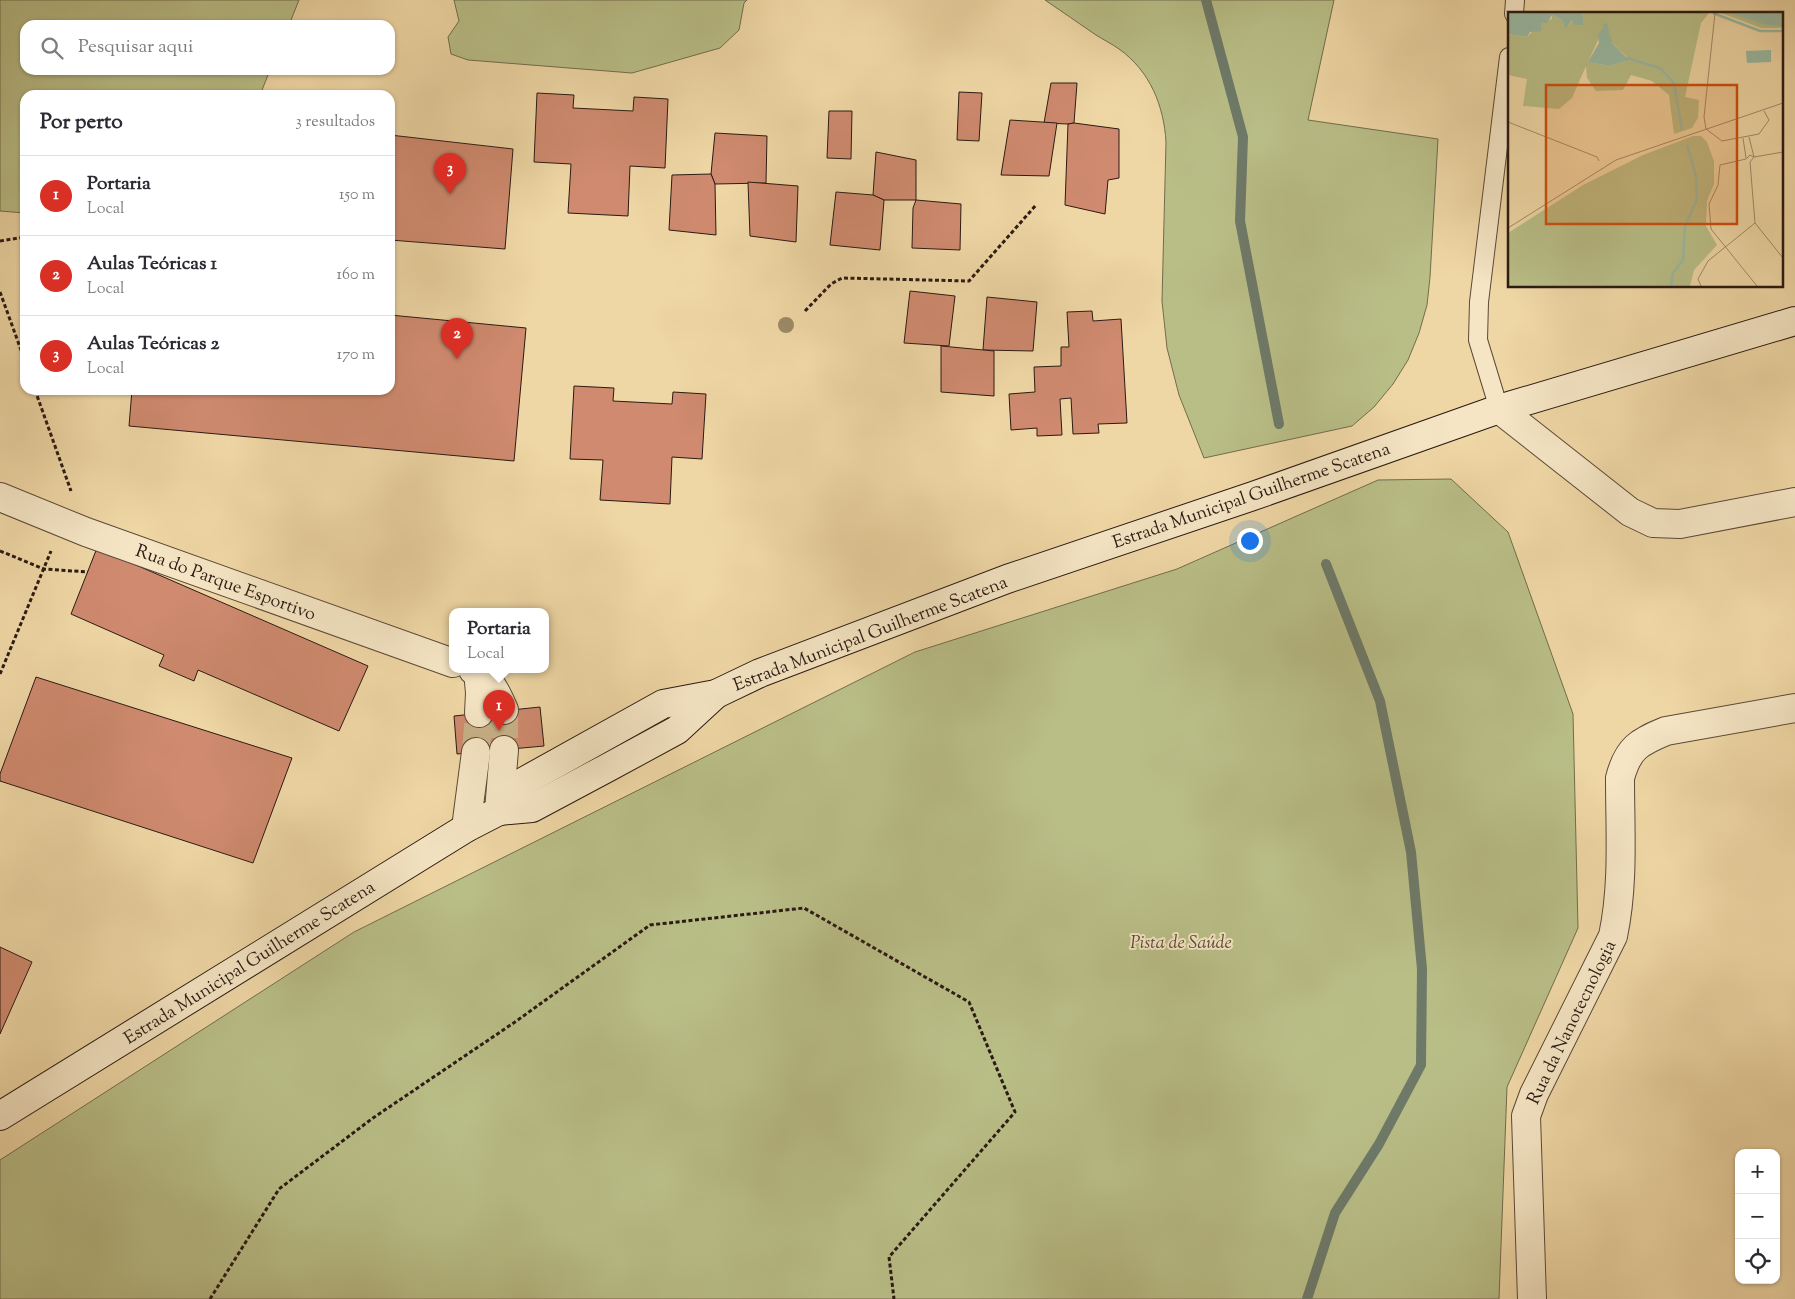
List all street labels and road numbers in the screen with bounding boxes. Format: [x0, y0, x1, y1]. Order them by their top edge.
street label: Estrada Municipal Guilherme Scatena [1109, 437, 1394, 557]
street label: Rua do Parque Esportivo [132, 539, 319, 629]
street label: Estrada Municipal Guilherme Scatena [730, 570, 1012, 699]
street label: Estrada Municipal Guilherme Scatena [119, 875, 381, 1052]
street label: Rua da Nanotecnologia [1522, 936, 1624, 1109]

